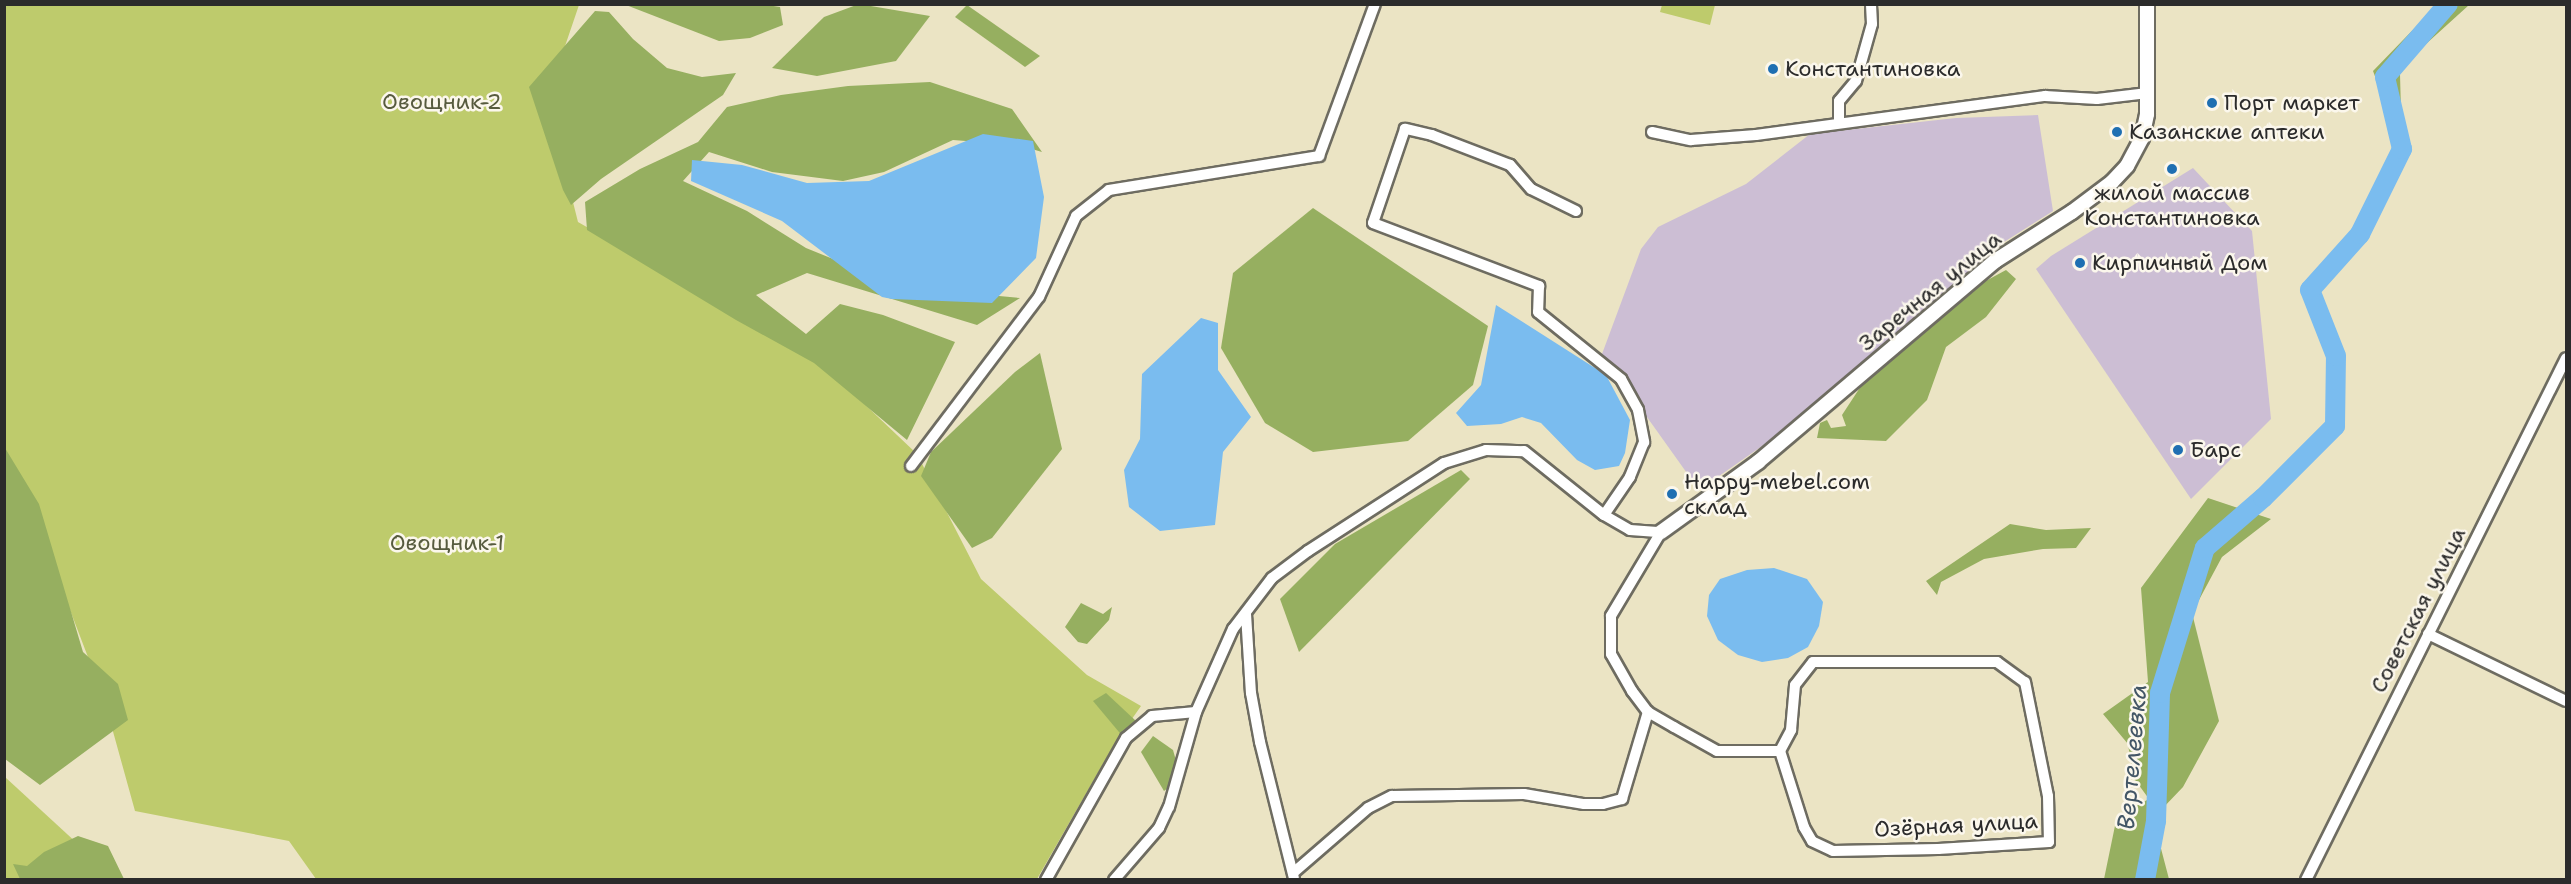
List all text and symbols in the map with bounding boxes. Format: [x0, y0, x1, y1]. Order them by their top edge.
place label: Константиновка [1785, 56, 1960, 82]
marker: Константиновка [1766, 62, 1780, 76]
park label: Овощник-2 [382, 89, 502, 115]
place label: Порт маркет [2224, 90, 2360, 116]
marker: Порт маркет [2205, 96, 2219, 110]
place label: Казанские аптеки [2129, 119, 2325, 145]
marker: Казанские аптеки [2110, 125, 2124, 139]
marker: жилой массив Константиновка [2165, 162, 2179, 176]
place label: жилой массив Константиновка [2084, 179, 2260, 230]
street label: Заречная улица [1854, 226, 2006, 356]
place label: Кирпичный Дом [2092, 250, 2267, 276]
marker: Кирпичный Дом [2073, 256, 2087, 270]
place label: Барс [2190, 437, 2241, 463]
marker: Барс [2171, 443, 2185, 457]
place label: Happy-mebel.com склад [1684, 468, 1870, 520]
marker: Happy-mebel.com склад [1665, 487, 1679, 501]
street label: Советская улица [2365, 523, 2471, 697]
park label: Овощник-1 [390, 530, 504, 556]
water label: Вертелеевка [2112, 683, 2154, 831]
street label: Озёрная улица [1874, 808, 2038, 842]

